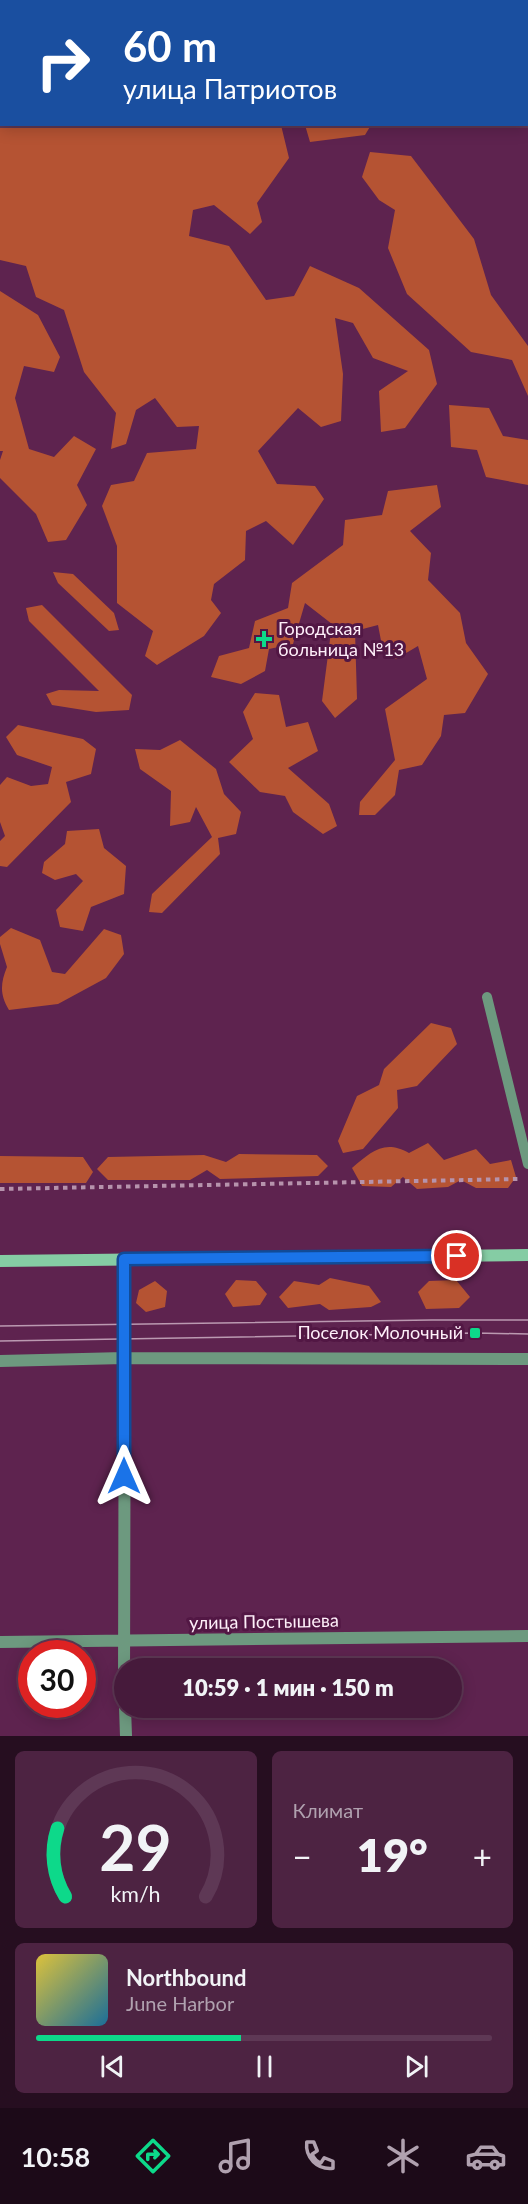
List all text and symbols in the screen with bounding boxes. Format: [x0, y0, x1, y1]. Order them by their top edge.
text: 60 m [123, 21, 217, 71]
icon: right [24, 24, 102, 102]
text: улица Патриотов [123, 72, 337, 105]
place label: Городская больница №13 [278, 617, 404, 660]
marker: Городская больница №13 [255, 630, 273, 648]
pin [431, 1230, 482, 1281]
icon: arrive [440, 1239, 473, 1272]
place label: Поселок Молочный [297, 1321, 463, 1343]
marker: Поселок Молочный [468, 1326, 482, 1340]
position arrow [92, 1444, 156, 1508]
street label: улица Постышева [189, 1609, 339, 1633]
speed limit sign: 30 [18, 1640, 96, 1718]
text: 10:59 · 1 мин · 150 m [182, 1674, 394, 1701]
text: Климат [293, 1798, 363, 1822]
text: 29 [100, 1809, 172, 1884]
text: 19° [357, 1828, 428, 1882]
text: − [293, 1836, 312, 1876]
text: + [473, 1836, 492, 1876]
text: km/h [111, 1881, 161, 1907]
text: Northbound [126, 1964, 246, 1991]
text: June Harbor [126, 1991, 234, 2015]
icon: previous [96, 2050, 129, 2083]
icon: pause [248, 2050, 281, 2083]
icon: next [400, 2050, 433, 2083]
icon: directions [132, 2135, 174, 2177]
icon: music [215, 2135, 257, 2177]
icon: phone [298, 2135, 340, 2177]
icon: climate [382, 2135, 424, 2177]
icon: car [465, 2135, 507, 2177]
text: 10:58 [21, 2140, 90, 2173]

